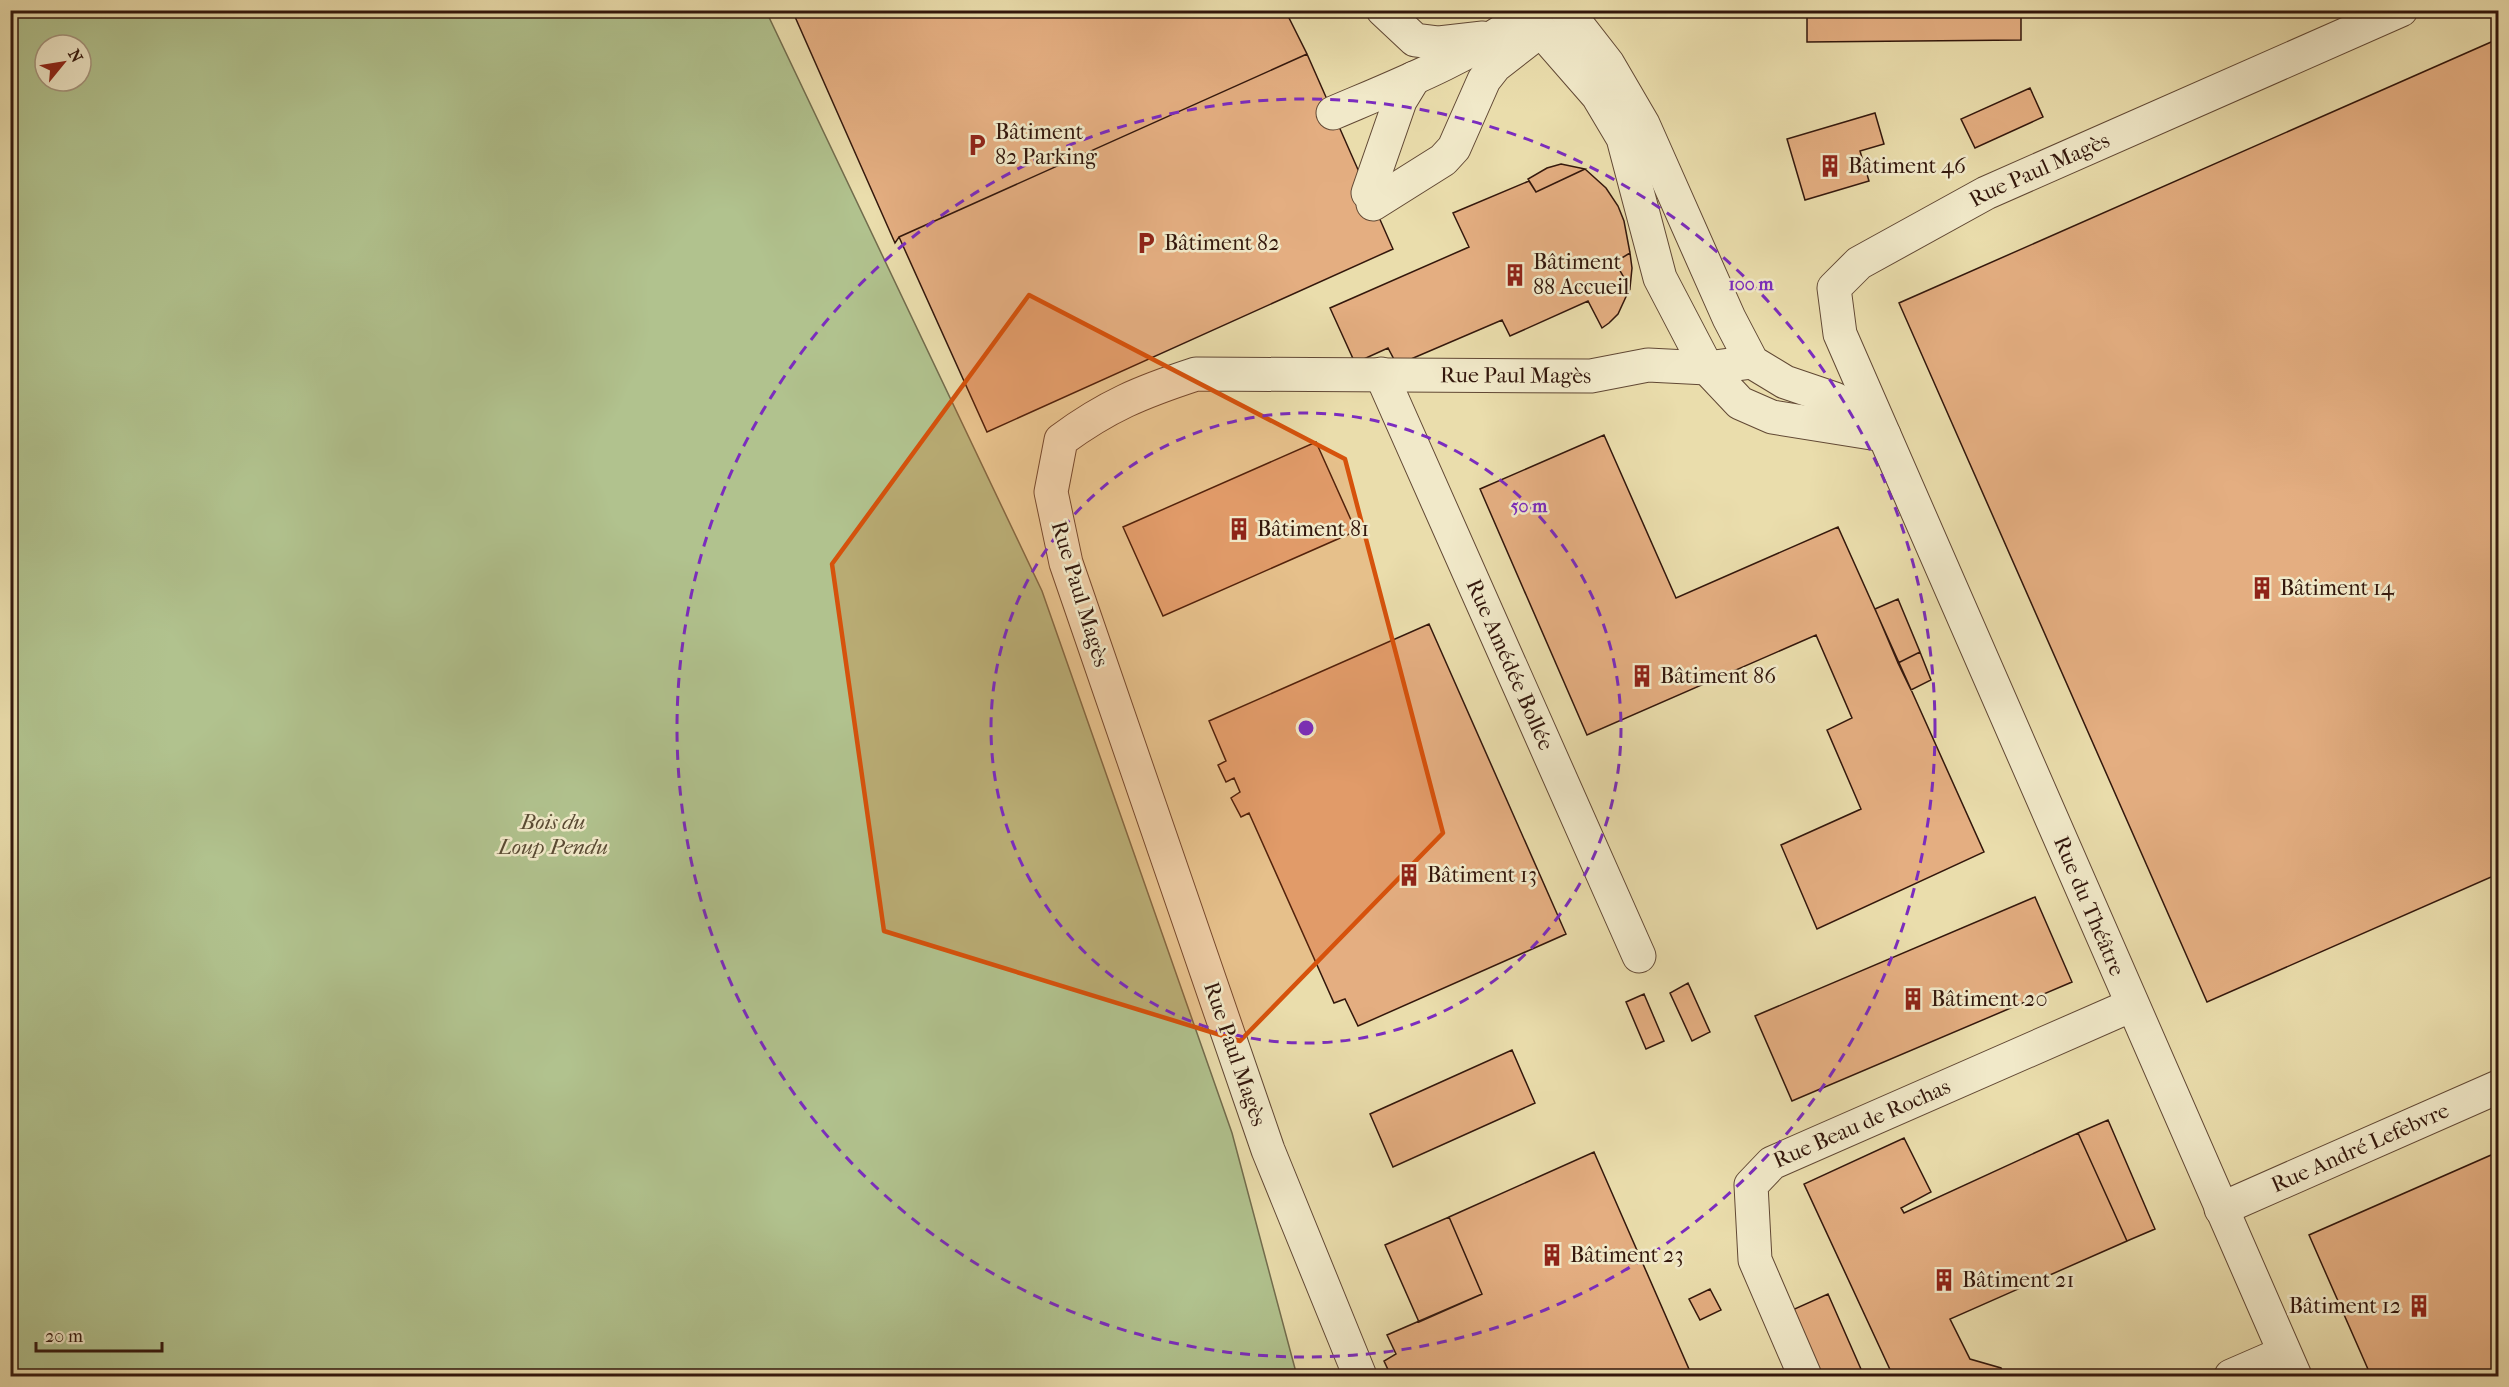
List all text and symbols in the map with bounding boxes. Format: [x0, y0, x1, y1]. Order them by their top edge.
north arrow [33, 33, 93, 93]
text: N [64, 46, 87, 67]
place label: Bâtiment 82 Parking [995, 119, 1097, 170]
street label: Rue Paul Magès [1965, 127, 2114, 213]
parking icon: Bâtiment 82 Parking [964, 132, 990, 158]
building icon: Bâtiment 46 [1817, 153, 1843, 179]
place label: Bâtiment 46 [1848, 153, 1966, 179]
parking icon: Bâtiment 82 [1133, 230, 1159, 256]
place label: Bâtiment 82 [1164, 230, 1279, 256]
place label: Bâtiment 88 Accueil [1533, 249, 1629, 300]
building icon: Bâtiment 88 Accueil [1502, 262, 1528, 288]
text: 100 m [1728, 274, 1775, 295]
street label: Rue Paul Magès [1440, 362, 1591, 389]
text: 50 m [1511, 496, 1548, 517]
building icon: Bâtiment 81 [1226, 516, 1252, 542]
place label: Bâtiment 81 [1257, 516, 1369, 542]
street label: Rue Paul Magès [1045, 518, 1115, 670]
street label: Rue Amédée Bollée [1461, 575, 1559, 754]
building icon: Bâtiment 14 [2249, 575, 2275, 601]
place label: Bâtiment 14 [2280, 575, 2395, 601]
building icon: Bâtiment 86 [1629, 663, 1655, 689]
place label: Bâtiment 86 [1660, 663, 1776, 689]
centre of rings [1296, 718, 1316, 738]
park label: Bois du Loup Pendu [496, 809, 608, 860]
street label: Rue du Théâtre [2048, 832, 2130, 980]
building icon: Bâtiment 13 [1396, 862, 1422, 888]
place label: Bâtiment 13 [1427, 862, 1537, 888]
street label: Rue Paul Magès [1198, 978, 1272, 1130]
building icon: Bâtiment 20 [1900, 986, 1926, 1012]
place label: Bâtiment 20 [1931, 986, 2048, 1012]
street label: Rue Beau de Rochas [1769, 1073, 1954, 1174]
street label: Rue André Lefebvre [2267, 1097, 2453, 1198]
building icon: Bâtiment 23 [1539, 1242, 1565, 1268]
place label: Bâtiment 23 [1570, 1242, 1683, 1268]
building icon: Bâtiment 21 [1931, 1267, 1957, 1293]
place label: Bâtiment 21 [1962, 1267, 2074, 1293]
place label: Bâtiment 12 [2289, 1293, 2401, 1319]
building icon: Bâtiment 12 [2406, 1293, 2432, 1319]
scale bar [36, 1315, 162, 1353]
text: 20 m [45, 1326, 83, 1347]

